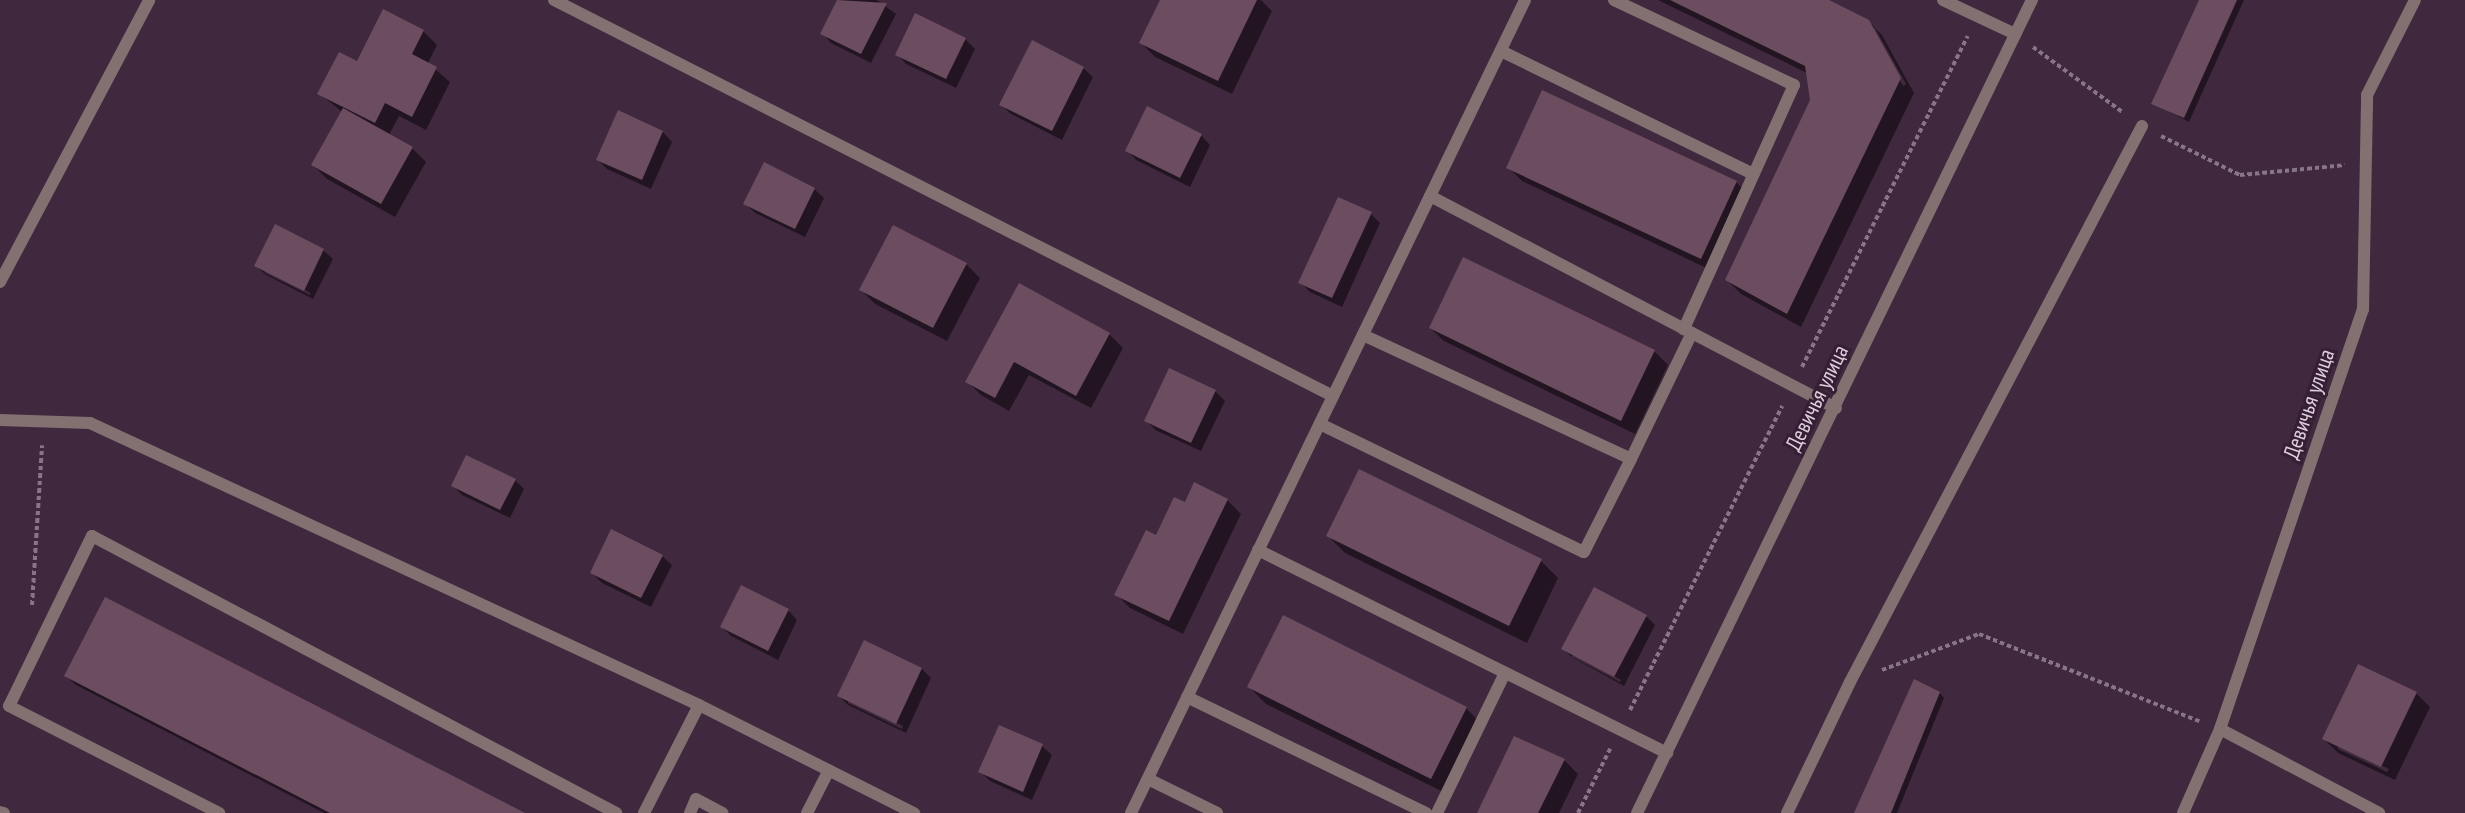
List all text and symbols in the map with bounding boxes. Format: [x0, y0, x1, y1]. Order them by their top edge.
street label: Девичья улица [1780, 341, 1854, 455]
street label: Девичья улица [2278, 346, 2340, 462]

